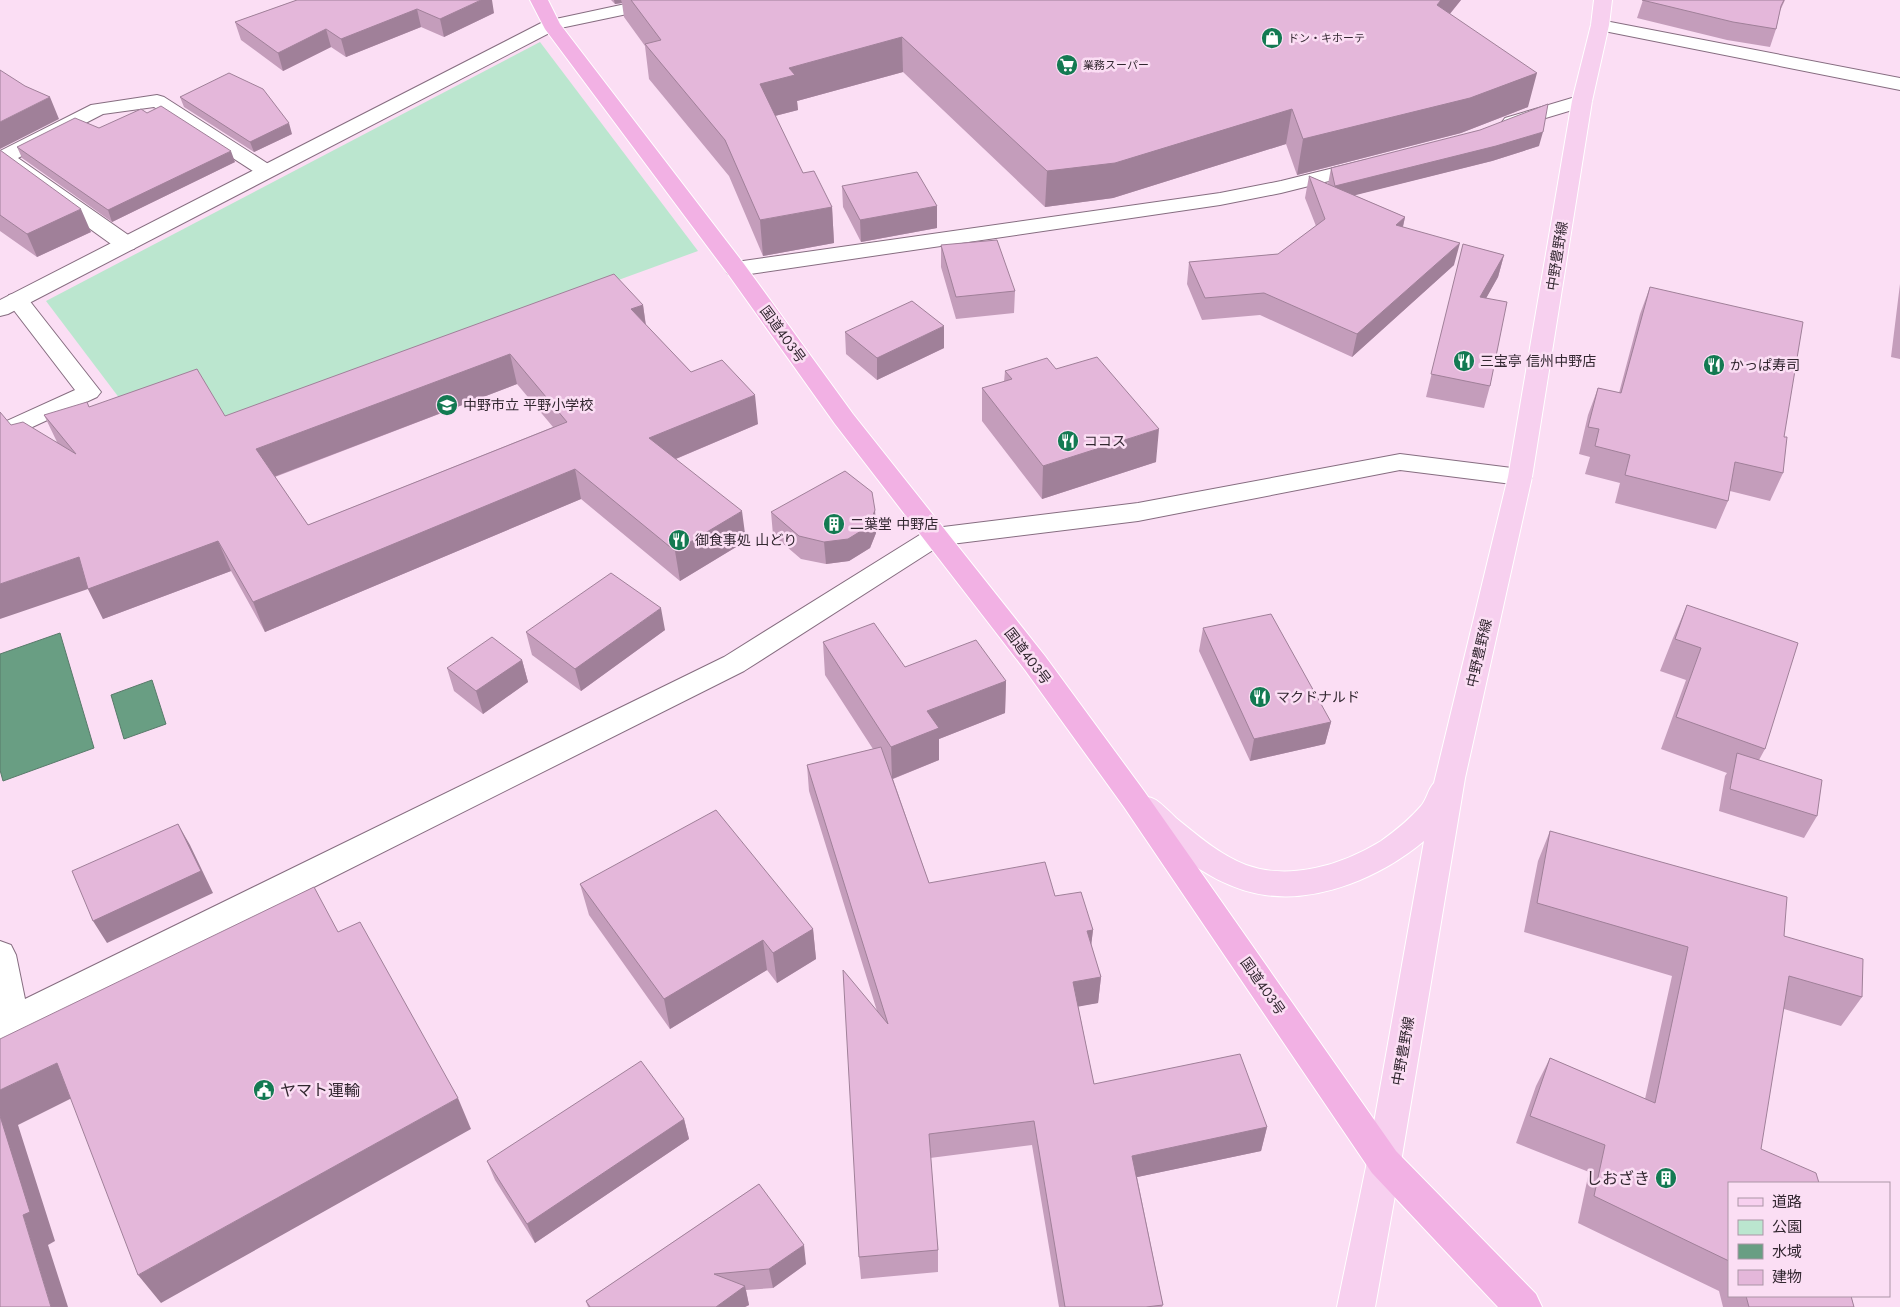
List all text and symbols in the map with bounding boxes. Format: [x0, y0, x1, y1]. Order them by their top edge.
shop icon: ドン・キホーテ [1260, 26, 1284, 50]
place label: ドン・キホーテ [1288, 30, 1365, 46]
supermarket icon: 業務スーパー [1055, 53, 1079, 77]
place label: 業務スーパー [1083, 57, 1149, 73]
street label: 中野豊野線 [1542, 220, 1572, 292]
street label: 国道403号 [755, 301, 811, 367]
restaurant icon: 三宝亭 信州中野店 [1452, 349, 1476, 373]
place label: 三宝亭 信州中野店 [1480, 351, 1596, 371]
restaurant icon: かっぱ寿司 [1702, 353, 1726, 377]
place label: かっぱ寿司 [1730, 355, 1800, 375]
school or university icon: 中野市立 平野小学校 [435, 393, 459, 417]
place label: 中野市立 平野小学校 [463, 395, 593, 415]
restaurant icon: ココス [1056, 429, 1080, 453]
place label: ココス [1084, 431, 1126, 451]
building icon: 二葉堂 中野店 [822, 512, 846, 536]
place label: 二葉堂 中野店 [850, 514, 938, 534]
restaurant icon: 御食事処 山どり [667, 528, 691, 552]
place label: 御食事処 山どり [695, 530, 797, 550]
street label: 中野豊野線 [1461, 617, 1497, 689]
street label: 国道403号 [1000, 624, 1056, 688]
restaurant icon: マクドナルド [1248, 685, 1272, 709]
place label: マクドナルド [1276, 687, 1360, 707]
street label: 国道403号 [1236, 953, 1290, 1019]
street label: 中野豊野線 [1387, 1015, 1419, 1087]
public building icon: ヤマト運輸 [252, 1078, 276, 1102]
place label: ヤマト運輸 [280, 1079, 360, 1102]
building icon: しおざき [1654, 1166, 1678, 1190]
place label: しおざき [1586, 1167, 1650, 1190]
legend [1728, 1182, 1890, 1297]
text: 道路 [1772, 1191, 1802, 1213]
text: 公園 [1772, 1216, 1802, 1238]
text: 水域 [1772, 1241, 1802, 1263]
text: 建物 [1772, 1266, 1802, 1288]

